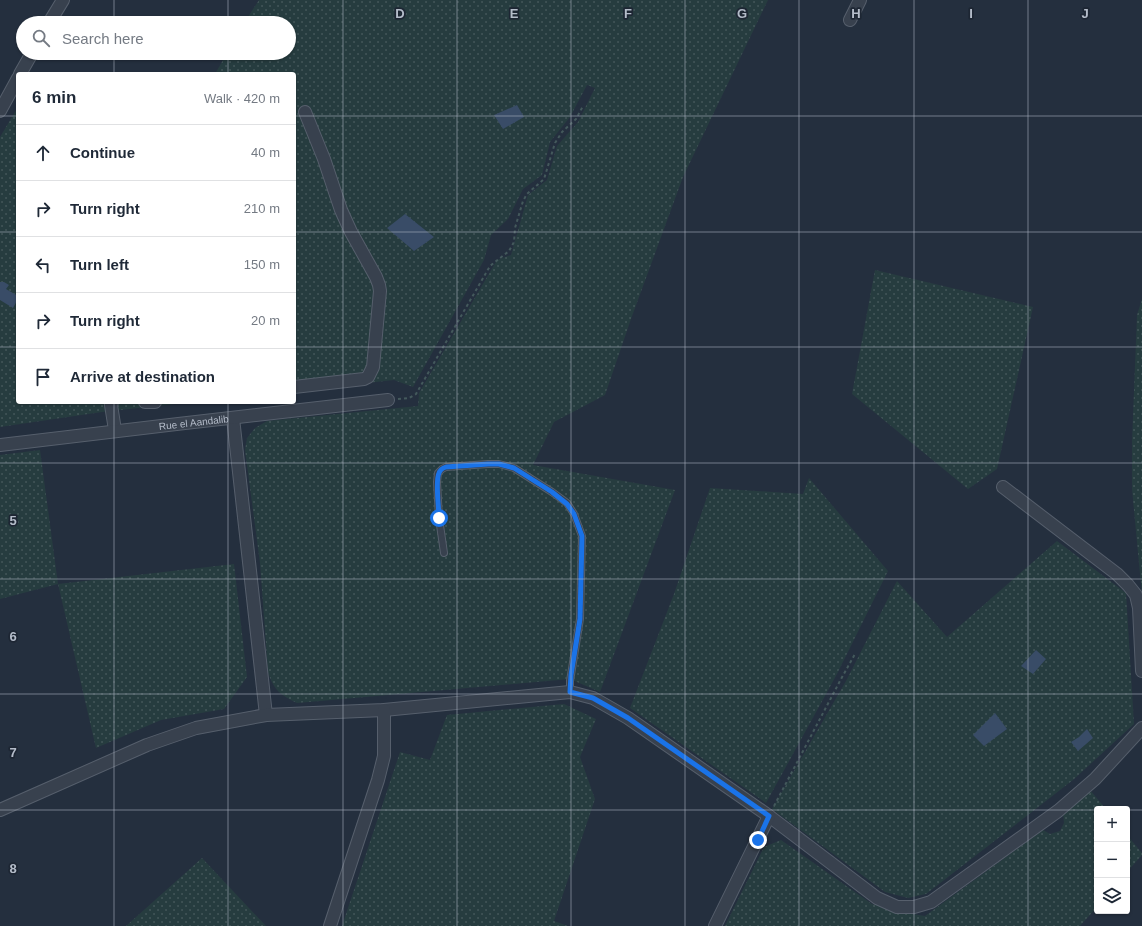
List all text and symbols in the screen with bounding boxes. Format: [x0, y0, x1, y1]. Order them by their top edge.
text: D [395, 6, 405, 21]
text: E [510, 6, 519, 21]
text: F [624, 6, 632, 21]
text: G [737, 6, 747, 21]
text: H [851, 6, 861, 21]
text: I [969, 6, 973, 21]
text: J [1081, 6, 1089, 21]
search box [16, 16, 296, 60]
icon: search [30, 27, 52, 49]
text: Search here [62, 30, 144, 47]
text: 6 min [32, 88, 76, 107]
text: Walk · 420 m [204, 91, 280, 106]
icon: ahead [32, 142, 54, 164]
text: Continue [70, 144, 135, 161]
text: 40 m [251, 145, 280, 160]
icon: right [32, 198, 54, 220]
text: Turn right [70, 200, 140, 217]
text: 210 m [244, 201, 280, 216]
icon: left [32, 254, 54, 276]
text: Turn left [70, 256, 129, 273]
text: 150 m [244, 257, 280, 272]
icon: right [32, 310, 54, 332]
text: Turn right [70, 312, 140, 329]
text: 20 m [251, 313, 280, 328]
icon: arrive [32, 366, 54, 388]
text: Arrive at destination [70, 368, 215, 385]
street label: Rue el Aandalib [158, 413, 230, 432]
route start [430, 509, 448, 527]
text: 5 [9, 513, 17, 528]
text: 6 [9, 629, 17, 644]
text: 7 [9, 745, 17, 760]
map controls [1094, 806, 1130, 914]
button: + [1094, 806, 1130, 842]
route end [749, 831, 767, 849]
button: − [1094, 842, 1130, 878]
text: 8 [9, 861, 17, 876]
button: layers [1094, 878, 1130, 914]

